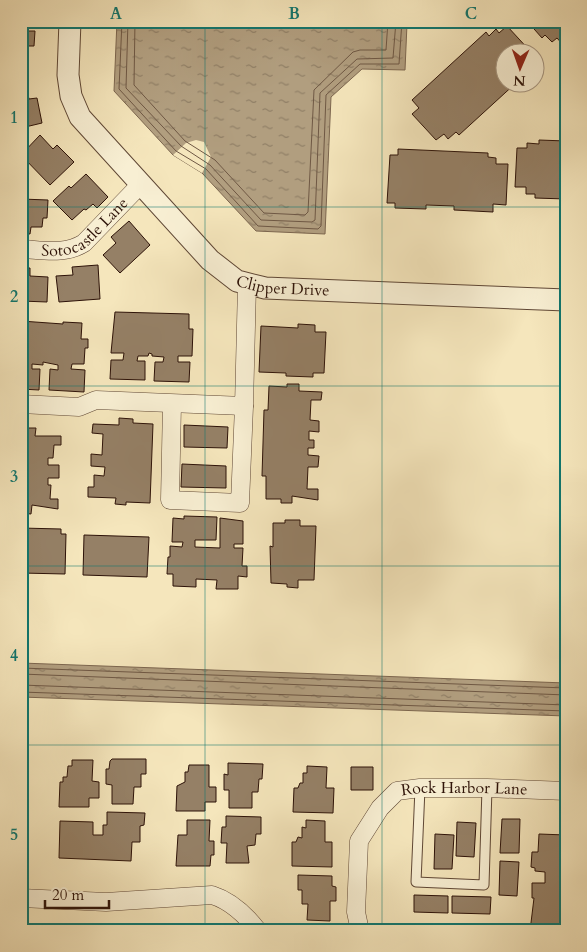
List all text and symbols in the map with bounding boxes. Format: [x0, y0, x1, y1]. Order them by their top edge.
text: A [110, 3, 122, 25]
text: B [288, 3, 300, 25]
text: C [465, 3, 477, 25]
north arrow [494, 42, 544, 92]
text: N [513, 71, 526, 90]
text: 1 [10, 107, 18, 129]
street label: Sotocastle Lane [41, 193, 133, 262]
street label: Clipper Drive [234, 270, 330, 302]
text: 2 [10, 286, 18, 308]
text: 3 [10, 466, 18, 488]
text: 4 [10, 645, 18, 667]
street label: Rock Harbor Lane [400, 777, 528, 801]
text: 5 [10, 824, 18, 846]
scale bar [45, 877, 109, 909]
text: 20 m [52, 885, 84, 905]

